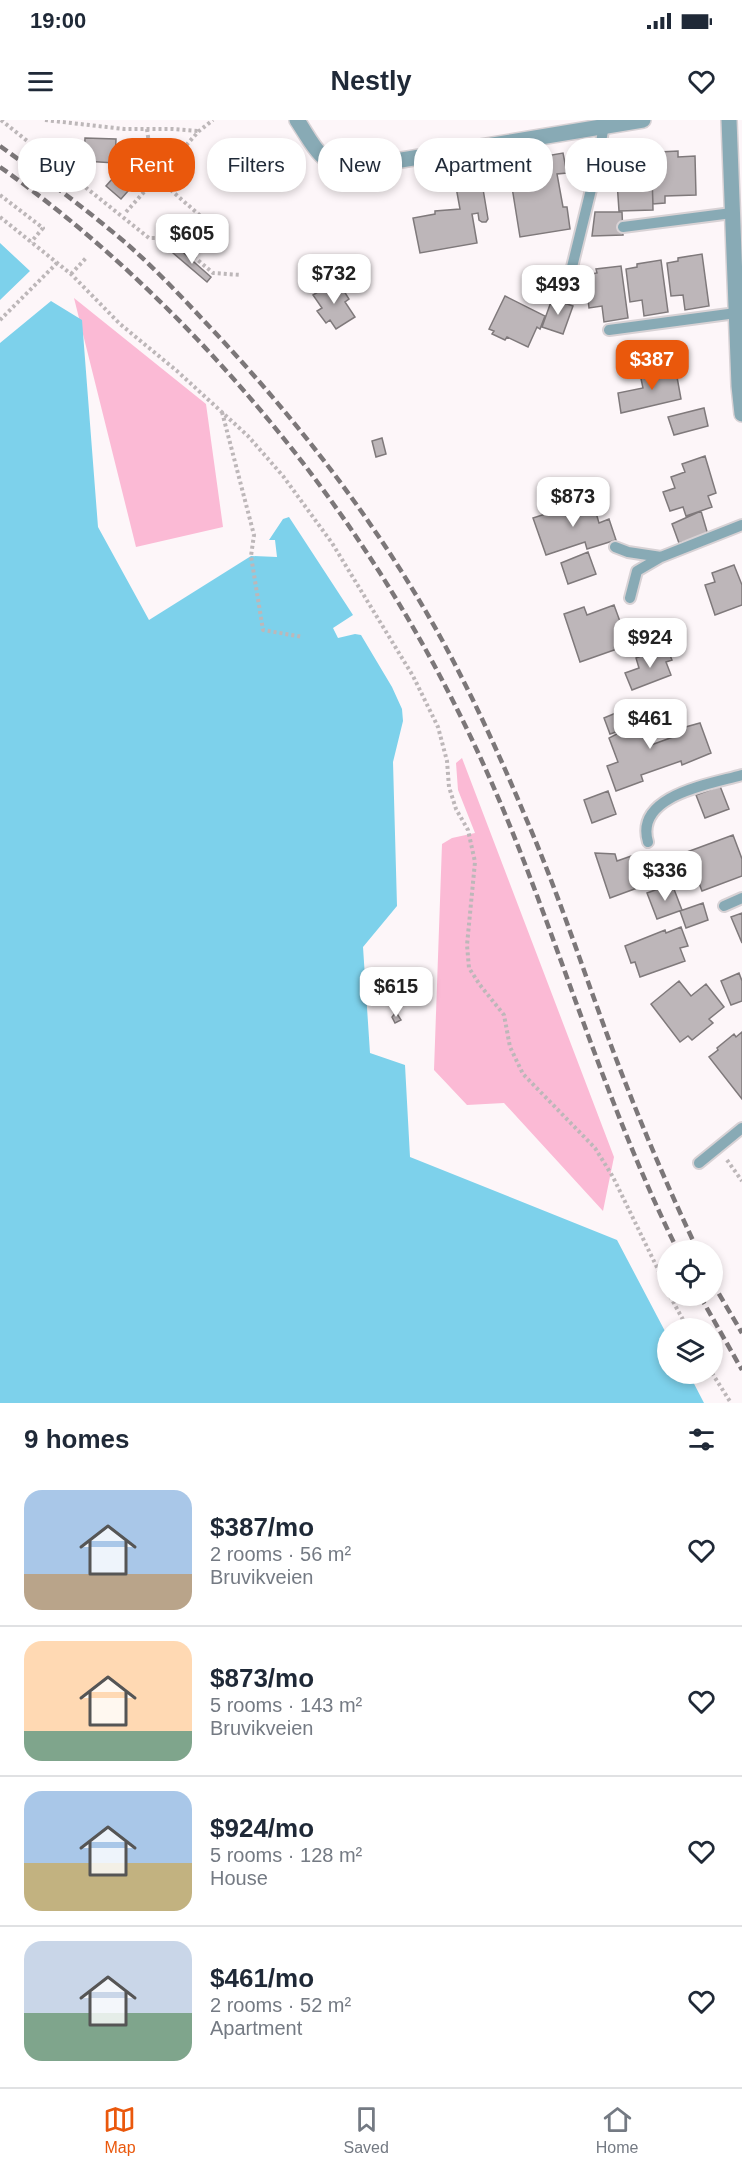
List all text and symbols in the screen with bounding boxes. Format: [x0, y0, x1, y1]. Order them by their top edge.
text: 19:00 [30, 8, 86, 33]
icon: menu [24, 65, 57, 98]
icon: heart [685, 65, 718, 98]
text: Nestly [330, 66, 412, 96]
chip: Buy [18, 138, 96, 192]
chip: Rent [108, 138, 195, 192]
chip: Filters [207, 138, 306, 192]
chip: New [318, 138, 402, 192]
chip: Apartment [414, 138, 553, 192]
chip: House [565, 138, 667, 192]
pin: $605 [156, 214, 228, 265]
text: $605 [170, 222, 214, 244]
pin: $732 [298, 254, 370, 305]
text: $732 [312, 262, 356, 284]
pin: $493 [522, 265, 594, 316]
text: $493 [536, 273, 580, 295]
pin: $387 [616, 340, 688, 391]
text: $387 [630, 348, 674, 370]
pin: $873 [537, 477, 609, 528]
text: $873 [551, 485, 595, 507]
pin: $924 [614, 618, 686, 669]
text: $924 [628, 626, 672, 648]
pin: $461 [614, 699, 686, 750]
text: $461 [628, 707, 672, 729]
pin: $336 [629, 851, 701, 902]
text: $336 [643, 859, 687, 881]
pin: $615 [360, 967, 432, 1018]
text: $615 [374, 975, 418, 997]
map controls [657, 1240, 723, 1384]
button: locate [657, 1240, 723, 1306]
button: layers [657, 1318, 723, 1384]
icon: filters [685, 1423, 718, 1456]
text: 9 homes [24, 1424, 130, 1454]
text: $387/mo [210, 1512, 314, 1542]
icon: home [72, 1514, 144, 1586]
icon: heart [685, 1534, 718, 1567]
text: 2 rooms · 56 m² [210, 1543, 351, 1565]
text: Bruvikveien [210, 1566, 313, 1588]
text: $873/mo [210, 1663, 314, 1693]
icon: home [72, 1665, 144, 1737]
icon: heart [685, 1685, 718, 1718]
text: 5 rooms · 143 m² [210, 1694, 362, 1716]
text: Bruvikveien [210, 1717, 313, 1739]
text: $924/mo [210, 1813, 314, 1843]
icon: home [72, 1815, 144, 1887]
icon: heart [685, 1835, 718, 1868]
text: 5 rooms · 128 m² [210, 1844, 362, 1866]
text: House [210, 1867, 268, 1889]
text: $461/mo [210, 1963, 314, 1993]
icon: home [72, 1965, 144, 2037]
icon: heart [685, 1985, 718, 2018]
text: 2 rooms · 52 m² [210, 1994, 351, 2016]
text: Apartment [210, 2017, 302, 2039]
tab: Map [103, 2103, 136, 2157]
tab: Saved [343, 2103, 389, 2157]
tab: Home [596, 2103, 638, 2157]

